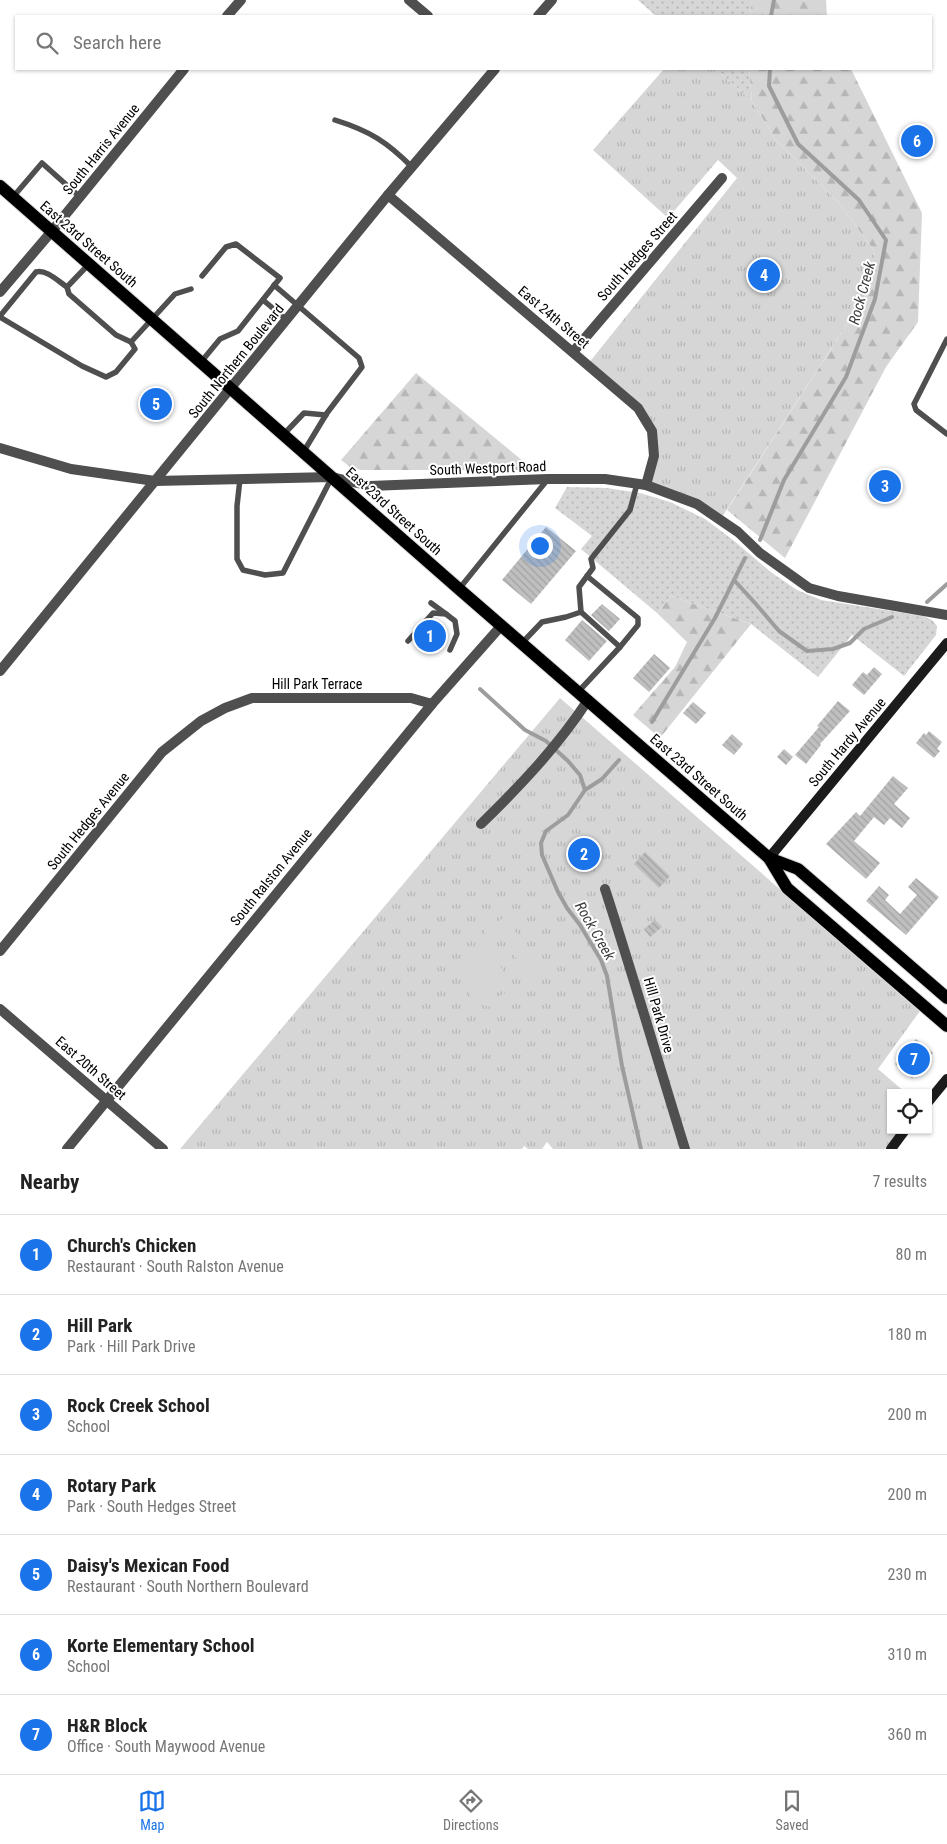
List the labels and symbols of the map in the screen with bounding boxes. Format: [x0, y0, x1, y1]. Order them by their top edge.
street label: South Harris Avenue [59, 100, 143, 198]
pin: 6 [901, 122, 933, 160]
street label: East 23rd Street South [37, 197, 141, 291]
street label: South Hedges Street [594, 208, 680, 304]
pin: 4 [748, 256, 780, 294]
water label: Rock Creek [845, 259, 879, 326]
street label: East 24th Street [515, 283, 593, 351]
street label: South Northern Boulevard [185, 301, 287, 421]
pin: 5 [140, 385, 172, 423]
street label: South Westport Road [429, 458, 547, 478]
street label: East 23rd Street South [343, 464, 445, 558]
pin: 3 [869, 467, 901, 505]
your location [527, 533, 553, 559]
pin: 1 [414, 617, 446, 655]
street label: Hill Park Terrace [272, 676, 363, 692]
street label: South Hardy Avenue [805, 694, 889, 790]
street label: East 23rd Street South [647, 730, 751, 824]
street label: South Hedges Avenue [44, 769, 132, 873]
street label: South Ralston Avenue [227, 825, 315, 929]
pin: 2 [568, 835, 600, 873]
water label: Rock Creek [571, 899, 619, 964]
street label: Hill Park Drive [641, 975, 678, 1055]
street label: East 20th Street [52, 1033, 130, 1103]
pin: 7 [898, 1040, 930, 1078]

